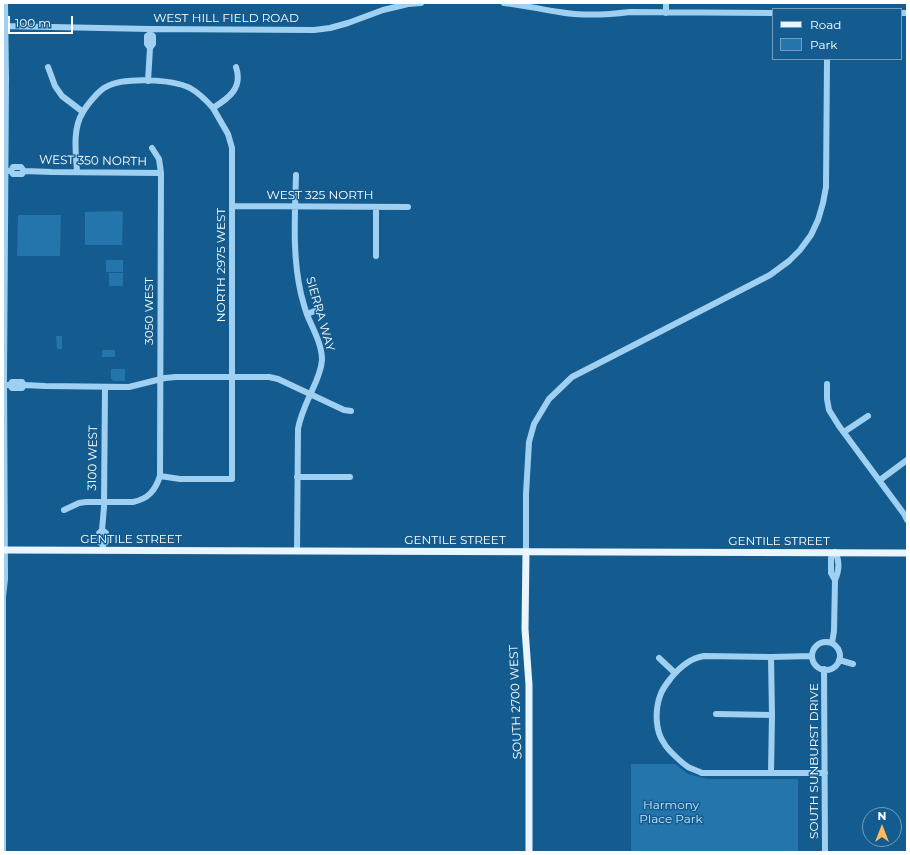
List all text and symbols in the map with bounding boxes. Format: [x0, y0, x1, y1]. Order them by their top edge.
scale bar [10, 8, 75, 34]
legend [772, 8, 902, 60]
street label: WEST HILL FIELD ROAD [153, 11, 299, 25]
text: 100 m [15, 15, 51, 30]
text: Road [810, 17, 841, 32]
text: Park [810, 37, 837, 52]
street label: WEST 350 NORTH [39, 153, 147, 169]
street label: WEST 325 NORTH [267, 188, 373, 202]
street label: NORTH 2975 WEST [214, 208, 228, 322]
street label: SIERRA WAY [303, 275, 337, 353]
street label: 3050 WEST [142, 277, 156, 345]
street label: 3100 WEST [85, 425, 101, 491]
street label: GENTILE STREET [80, 532, 182, 546]
street label: GENTILE STREET [404, 533, 506, 547]
street label: GENTILE STREET [728, 534, 830, 548]
street label: SOUTH 2700 WEST [507, 645, 525, 759]
street label: SOUTH SUNBURST DRIVE [807, 683, 821, 839]
park label: Harmony Place Park [639, 798, 703, 826]
north arrow [862, 807, 902, 847]
text: N [878, 809, 886, 823]

